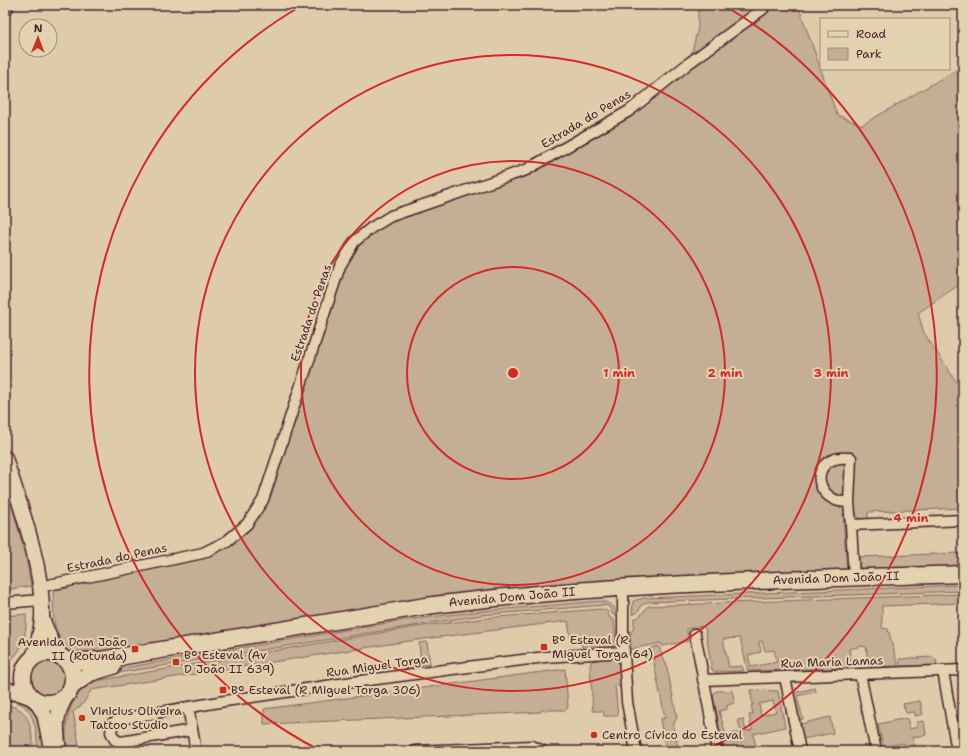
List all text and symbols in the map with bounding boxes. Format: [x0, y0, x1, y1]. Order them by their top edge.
north arrow [18, 18, 58, 58]
legend [820, 18, 950, 70]
text: N [34, 21, 43, 36]
text: Road [856, 26, 887, 42]
text: Park [856, 46, 882, 62]
street label: Estrada do Penas [538, 86, 634, 152]
street label: Estrada do Penas [287, 262, 335, 364]
text: 1 min [603, 365, 635, 381]
text: 2 min [708, 365, 743, 381]
text: 3 min [814, 365, 849, 381]
centre of rings [506, 366, 520, 380]
text: 4 min [894, 510, 929, 526]
street label: Estrada do Penas [65, 540, 169, 576]
street label: Avenida Dom João II [772, 568, 900, 588]
street label: Avenida Dom João II [448, 583, 576, 611]
place label: Bº Esteval (R Miguel Torga 64) [552, 632, 653, 662]
place label: Avenida Dom João II (Rotunda) [17, 634, 127, 664]
marker: Bº Esteval (R Miguel Torga 64) [539, 642, 549, 652]
marker: Avenida Dom João II (Rotunda) [130, 644, 140, 654]
place label: Bº Esteval (Av D João II 639) [184, 647, 275, 677]
street label: Rua Miguel Torga [325, 651, 429, 681]
street label: Rua Maria Lamas [780, 652, 884, 672]
marker: Bº Esteval (Av D João II 639) [171, 657, 181, 667]
place label: Bº Esteval (R Miguel Torga 306) [231, 682, 421, 698]
marker: Bº Esteval (R Miguel Torga 306) [218, 685, 228, 695]
place label: Vinicius Oliveira Tattoo Studio [90, 703, 182, 733]
marker: Vinicius Oliveira Tattoo Studio [77, 713, 87, 723]
place label: Centro Cívico do Esteval [602, 727, 743, 743]
marker: Centro Cívico do Esteval [589, 730, 599, 740]

